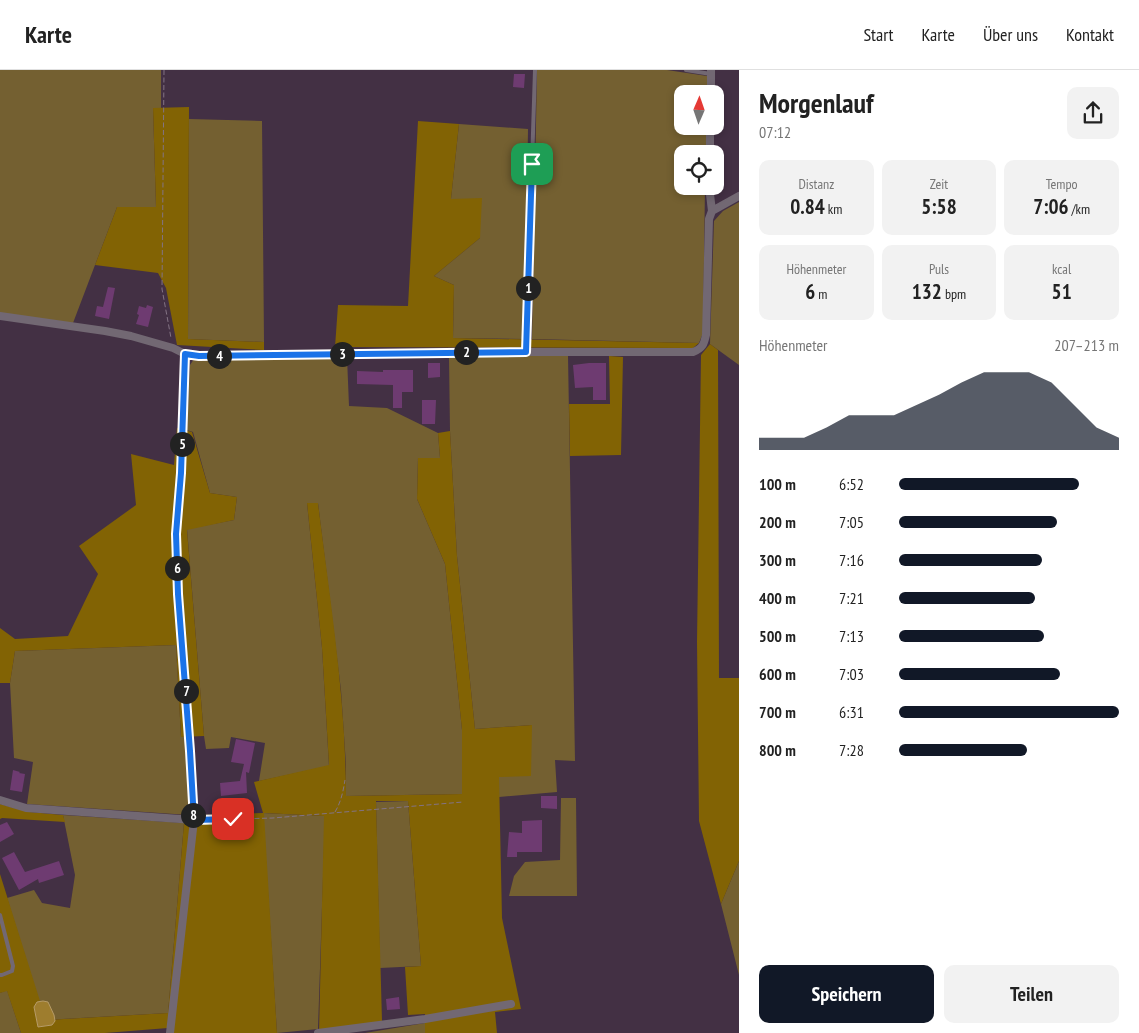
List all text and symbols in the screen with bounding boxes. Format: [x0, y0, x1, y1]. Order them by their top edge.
text: Karte [25, 19, 72, 50]
text: Start [863, 23, 894, 46]
text: Karte [922, 23, 955, 46]
text: Über uns [983, 23, 1038, 46]
text: Kontakt [1066, 23, 1114, 46]
text: Morgenlauf [759, 84, 874, 121]
north arrow [674, 85, 724, 135]
map controls [674, 85, 724, 195]
button: share [1067, 87, 1119, 139]
text: 07:12 [759, 122, 791, 142]
pin [511, 143, 553, 185]
button: locate [674, 145, 724, 195]
icon: arrive [518, 150, 546, 178]
text: Distanz [798, 175, 834, 193]
text: Zeit [930, 175, 948, 193]
text: Tempo [1046, 175, 1078, 193]
text: 0.84 [790, 193, 825, 220]
text: 5:58 [921, 193, 957, 220]
text: 7:06 [1033, 193, 1069, 220]
text: km [825, 200, 842, 218]
text: /km [1069, 200, 1090, 218]
text: Höhenmeter [786, 260, 846, 278]
text: Puls [929, 260, 949, 278]
text: kcal [1052, 260, 1071, 278]
pin: 1 [516, 276, 540, 300]
text: 6 [805, 278, 815, 305]
text: 132 [912, 278, 942, 305]
text: 51 [1052, 278, 1072, 305]
text: 1 [525, 279, 532, 297]
text: m [815, 285, 827, 303]
text: bpm [942, 285, 966, 303]
text: Höhenmeter [759, 335, 827, 355]
text: 207–213 m [1054, 335, 1119, 355]
pin: 2 [454, 340, 478, 364]
pin: 3 [330, 342, 354, 366]
text: 2 [463, 343, 470, 361]
pin: 4 [206, 344, 232, 368]
text: 3 [339, 345, 346, 363]
text: 4 [216, 347, 223, 365]
pin: 5 [170, 432, 194, 456]
text: 5 [179, 435, 186, 453]
text: 100 m [759, 474, 796, 494]
text: 6:52 [839, 474, 864, 494]
text: 200 m [759, 512, 796, 532]
text: 7:05 [839, 512, 864, 532]
text: 300 m [759, 550, 796, 570]
text: 7:16 [839, 550, 864, 570]
pin: 6 [164, 556, 190, 580]
text: 6 [174, 559, 181, 577]
text: 400 m [759, 588, 796, 608]
text: 7:21 [839, 588, 864, 608]
text: 500 m [759, 626, 796, 646]
text: 7:13 [839, 626, 864, 646]
text: 600 m [759, 664, 796, 684]
text: 7:03 [839, 664, 864, 684]
pin: 7 [174, 678, 198, 704]
text: 7 [183, 682, 190, 700]
text: 700 m [759, 702, 796, 722]
text: 6:31 [839, 702, 864, 722]
text: 800 m [759, 740, 796, 760]
text: 7:28 [839, 740, 864, 760]
pin [212, 798, 254, 840]
pin: 8 [180, 802, 206, 828]
icon: check [219, 805, 247, 833]
text: 8 [190, 806, 197, 824]
button: Speichern [759, 965, 934, 1023]
button: Teilen [944, 965, 1119, 1023]

